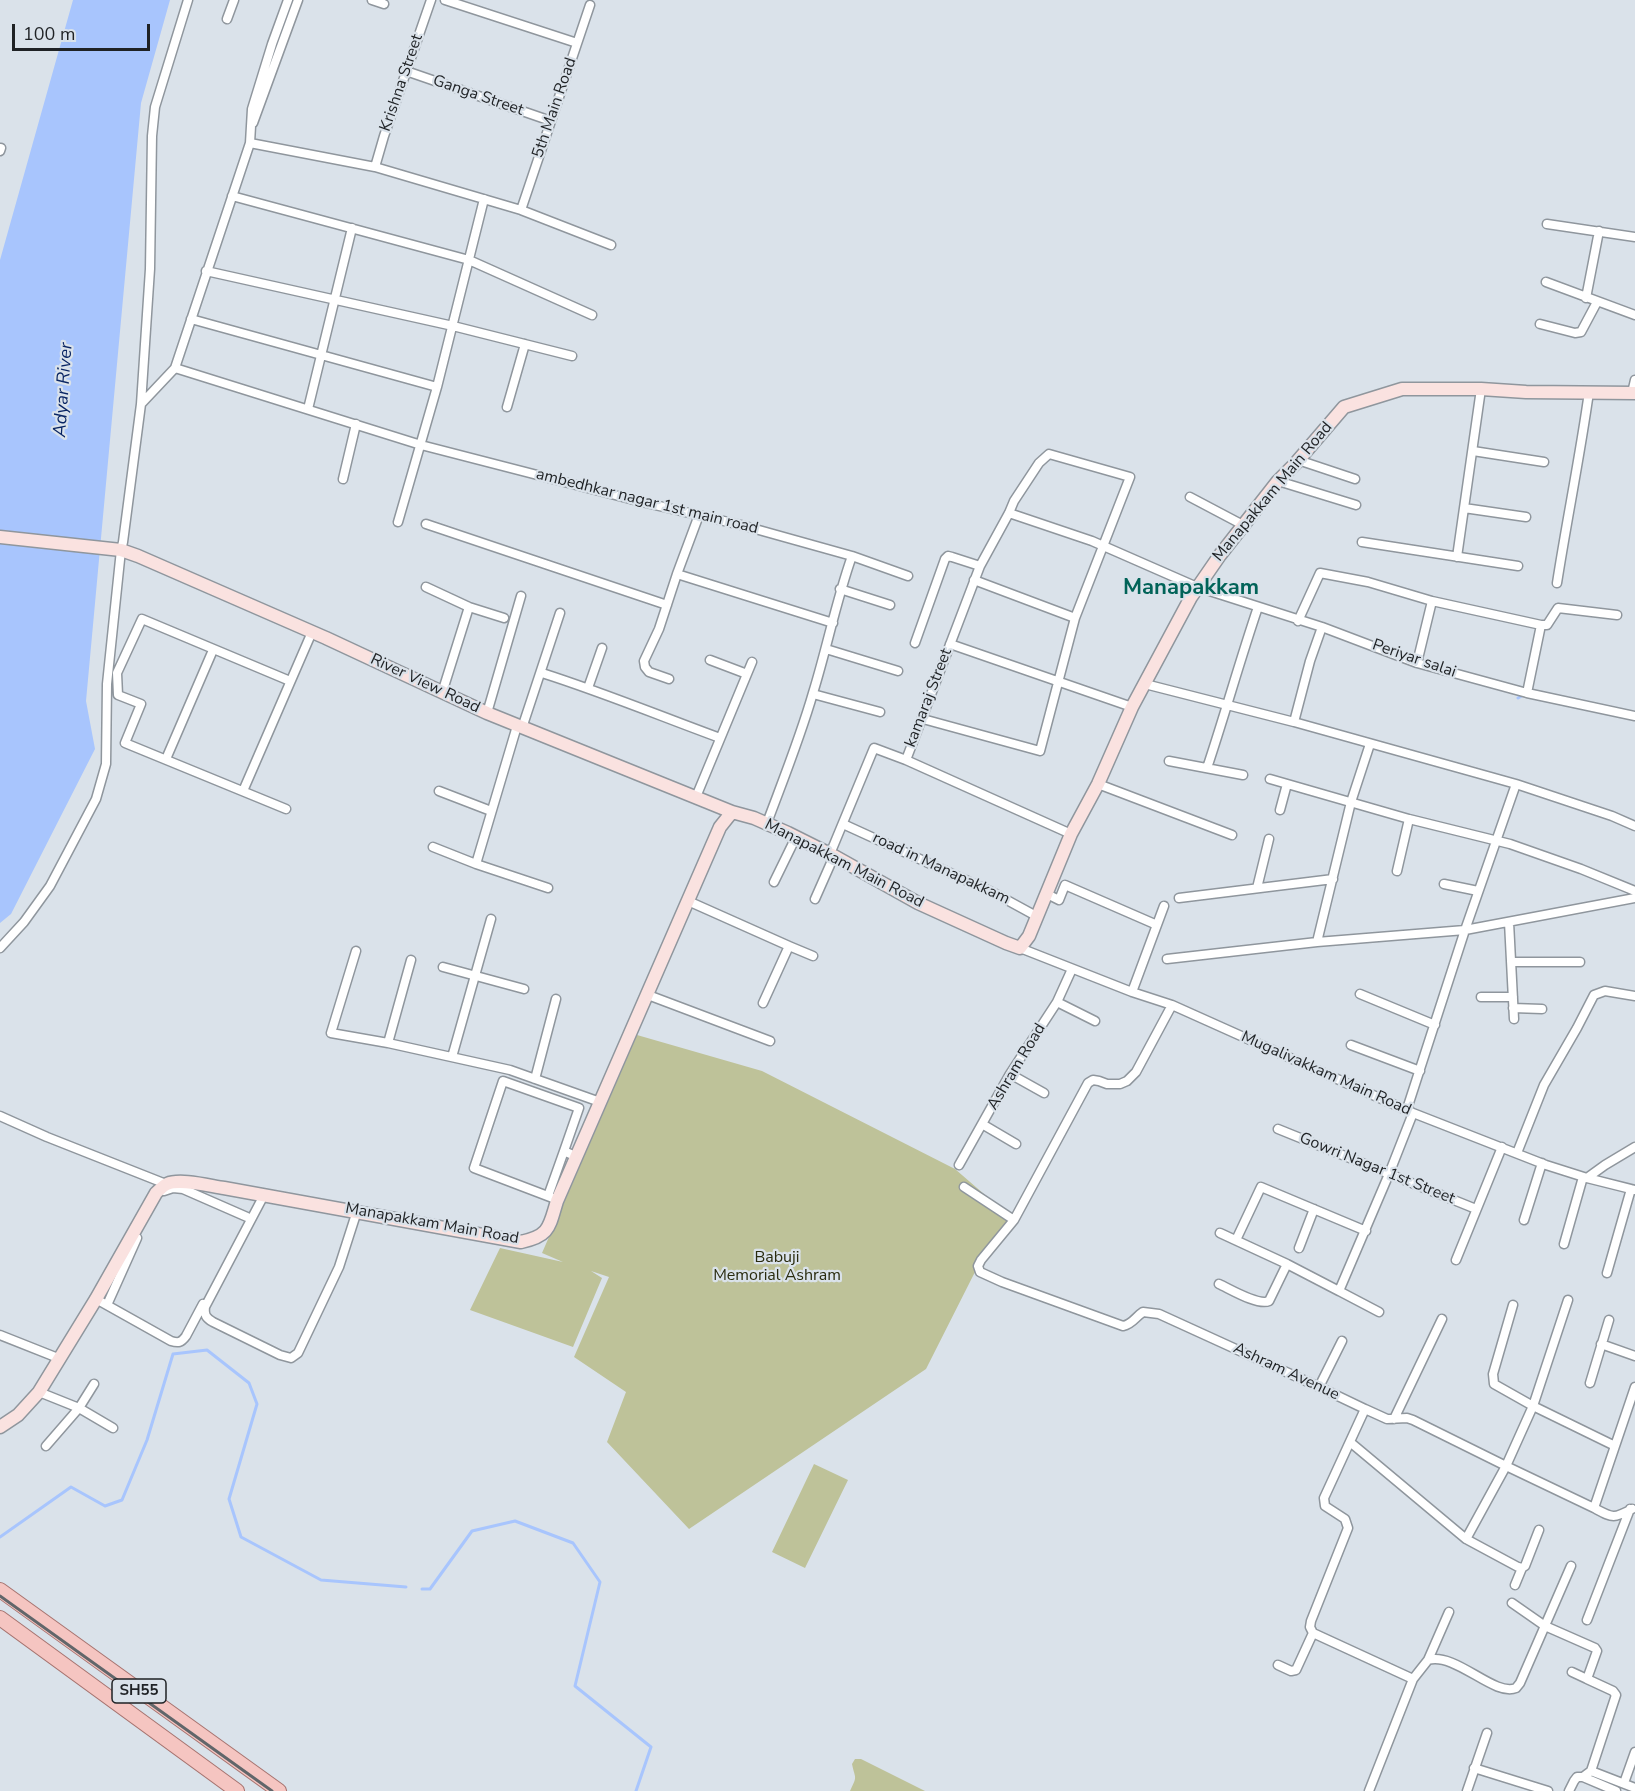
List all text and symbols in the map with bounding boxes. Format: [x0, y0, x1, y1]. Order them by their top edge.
scale bar [15, 12, 153, 50]
text: 100 m [23, 22, 75, 46]
street label: Krishna Street [376, 32, 428, 134]
street label: 5th Main Road [529, 55, 581, 161]
street label: Ganga Street [430, 71, 526, 121]
water label: Adyar River [50, 342, 78, 438]
street label: Manapakkam Main Road [1209, 418, 1337, 566]
street label: ambedhkar nagar 1st main road [534, 465, 760, 539]
district label: Manapakkam [1123, 576, 1259, 602]
street label: Periyar salai [1370, 636, 1458, 682]
street label: kamaraj Street [901, 646, 957, 750]
street label: River View Road [367, 650, 483, 718]
street label: Manapakkam Main Road [761, 815, 927, 913]
street label: road in Manapakkam [869, 829, 1013, 909]
street label: Ashram Road [984, 1020, 1050, 1114]
street label: Mugalivakkam Main Road [1238, 1028, 1414, 1120]
street label: Gowri Nagar 1st Street [1296, 1129, 1458, 1209]
street label: Manapakkam Main Road [344, 1199, 520, 1249]
park label: Babuji Memorial Ashram [713, 1248, 841, 1286]
street label: Ashram Avenue [1230, 1339, 1342, 1405]
road number: SH55 [112, 1679, 166, 1703]

